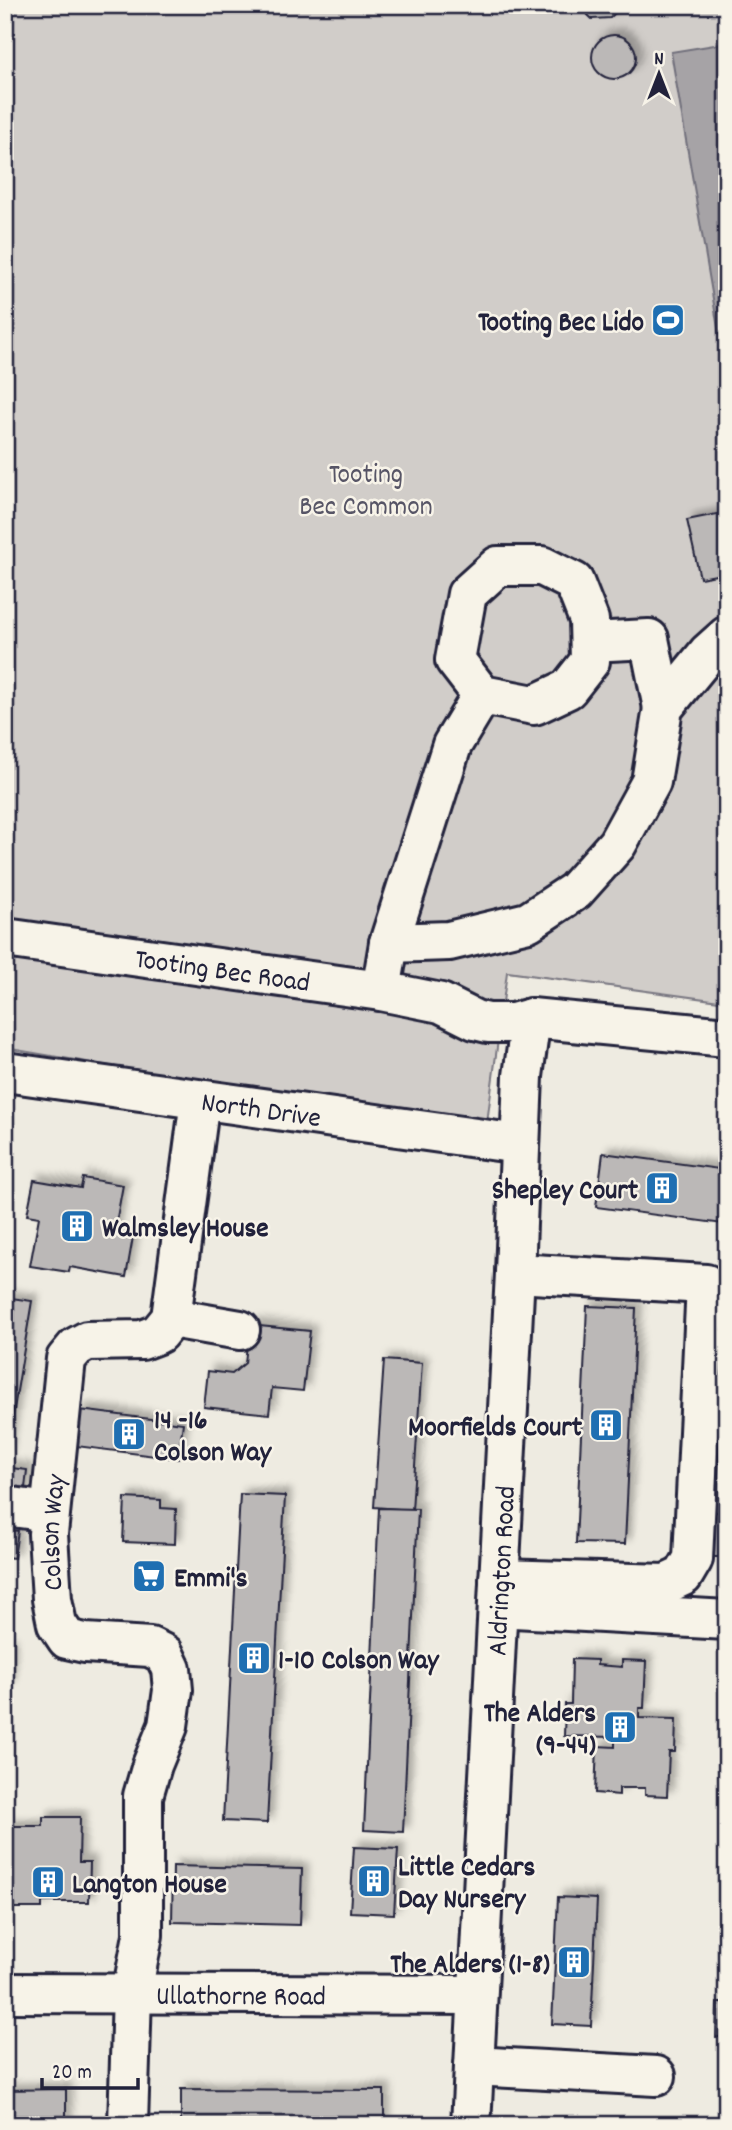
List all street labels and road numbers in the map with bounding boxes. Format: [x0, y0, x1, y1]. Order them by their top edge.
street label: Tooting Bec Road [132, 942, 312, 1006]
street label: North Drive [198, 1085, 323, 1141]
street label: Colson Way [33, 1472, 79, 1592]
street label: Aldrington Road [480, 1485, 529, 1657]
street label: Ullathorne Road [156, 1979, 326, 2019]

